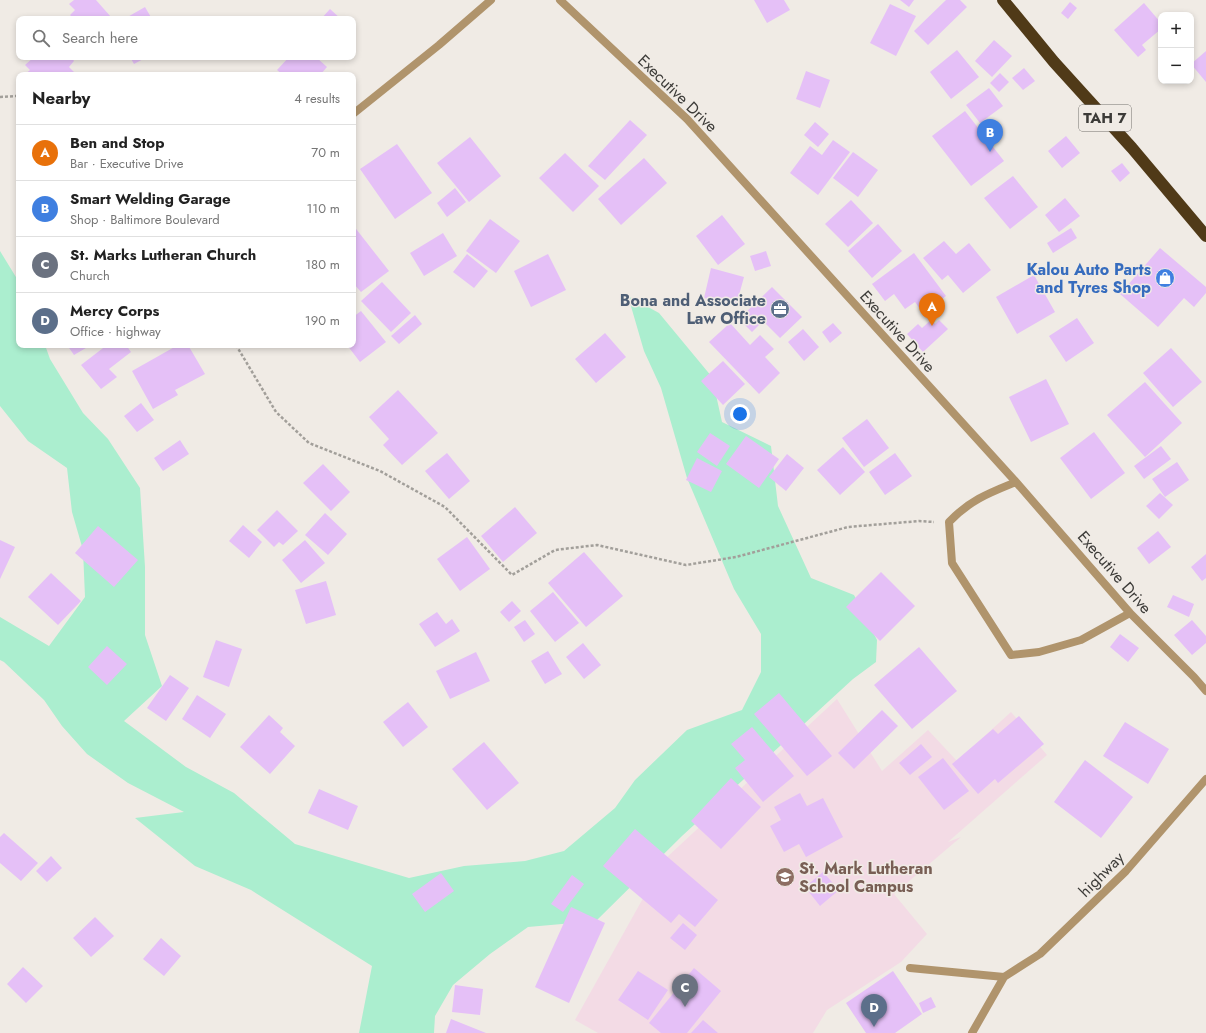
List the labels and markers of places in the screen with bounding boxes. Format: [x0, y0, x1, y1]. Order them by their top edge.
pin: B [977, 119, 1003, 152]
place label: Kalou Auto Parts and Tyres Shop [1026, 258, 1151, 299]
shop icon: Kalou Auto Parts and Tyres Shop [1154, 267, 1176, 289]
place label: Bona and Associate Law Office [620, 289, 766, 330]
pin: A [919, 293, 945, 326]
office icon: Bona and Associate Law Office [769, 298, 791, 320]
place label: St. Mark Lutheran School Campus [799, 857, 933, 898]
school or university icon: St. Mark Lutheran School Campus [774, 866, 796, 888]
pin: C [672, 974, 698, 1007]
pin: D [861, 994, 887, 1027]

